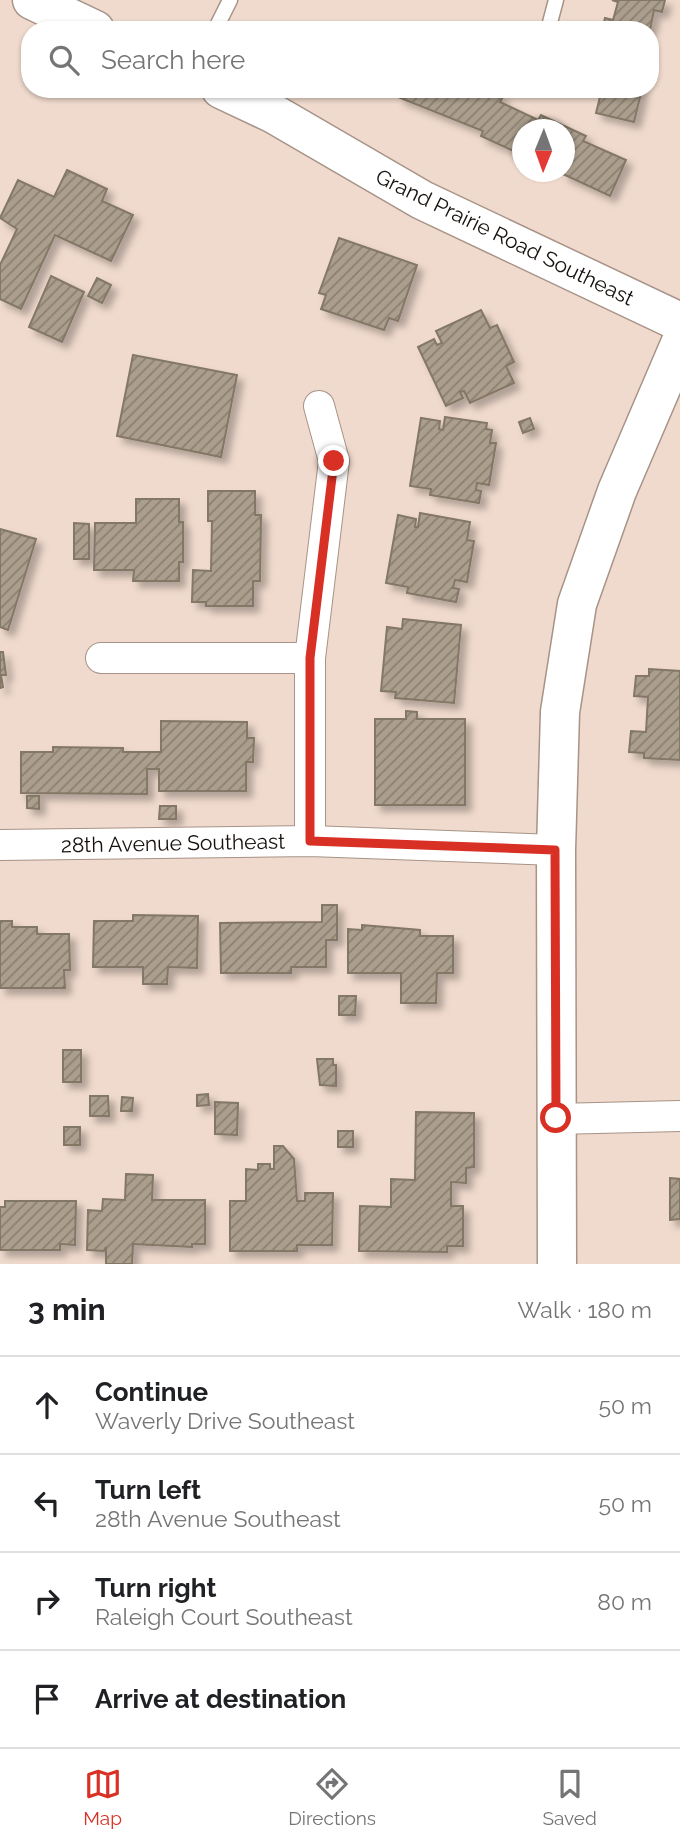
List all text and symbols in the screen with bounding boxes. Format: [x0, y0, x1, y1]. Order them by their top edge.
search box [21, 21, 659, 98]
icon: search [45, 41, 83, 79]
text: Search here [101, 45, 245, 75]
north arrow [512, 119, 575, 182]
street label: Grand Prairie Road Southeast [372, 163, 638, 311]
route end [318, 445, 349, 476]
street label: 28th Avenue Southeast [61, 829, 285, 857]
route start [540, 1102, 571, 1133]
text: 3 min [28, 1292, 106, 1327]
text: Walk · 180 m [518, 1296, 652, 1323]
text: Continue [95, 1377, 208, 1407]
icon: ahead [28, 1386, 66, 1424]
text: 50 m [598, 1392, 652, 1419]
text: Waverly Drive Southeast [95, 1407, 355, 1434]
text: Turn left [95, 1475, 201, 1505]
icon: left [28, 1484, 66, 1522]
text: 50 m [598, 1490, 652, 1517]
text: 28th Avenue Southeast [95, 1505, 341, 1532]
text: Turn right [95, 1573, 216, 1603]
icon: right [28, 1582, 66, 1620]
text: 80 m [597, 1588, 652, 1615]
text: Raleigh Court Southeast [95, 1603, 353, 1630]
icon: arrive [28, 1680, 66, 1718]
text: Arrive at destination [95, 1684, 346, 1714]
tab: Map [83, 1765, 122, 1829]
tab: Directions [288, 1765, 376, 1829]
tab: Saved [542, 1765, 597, 1829]

